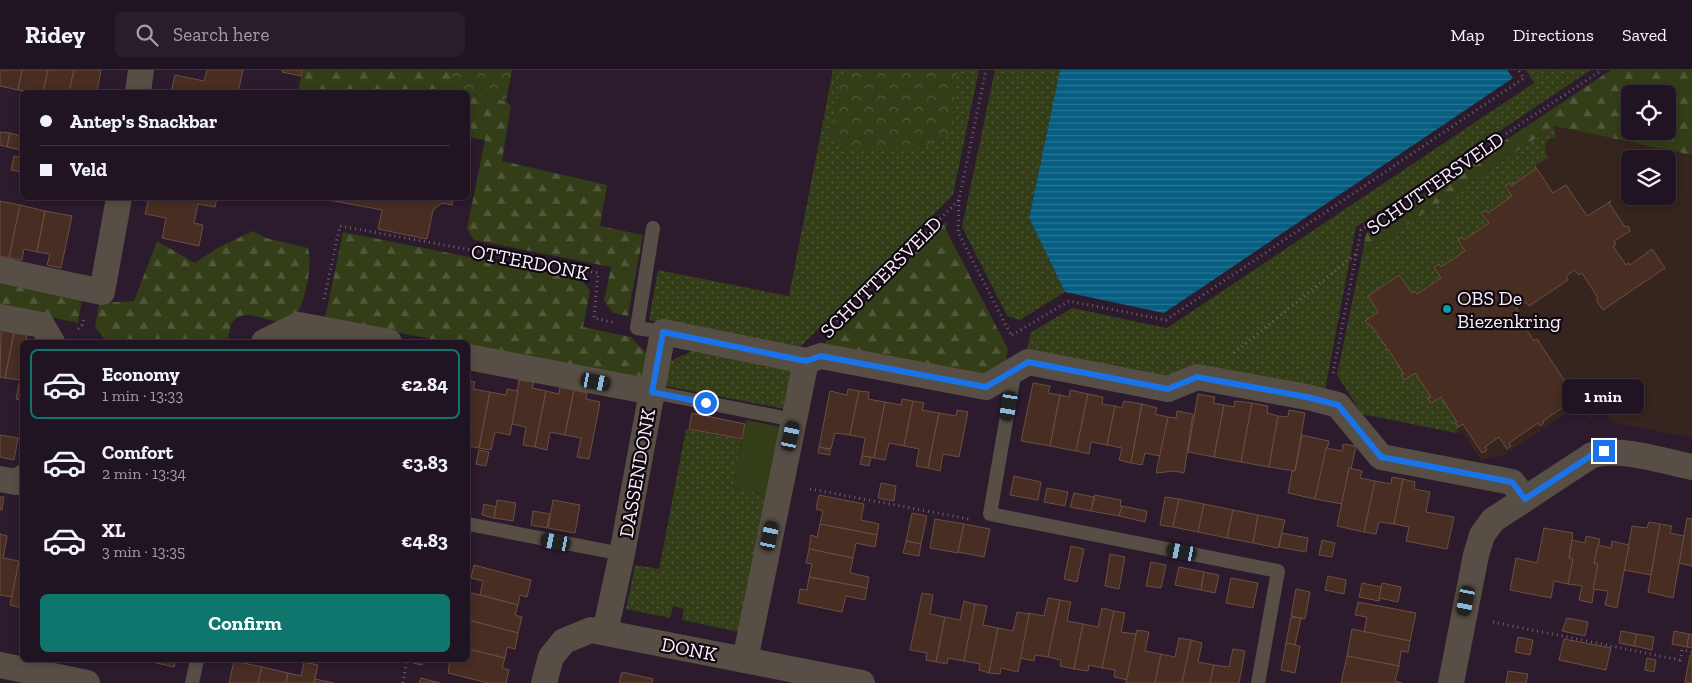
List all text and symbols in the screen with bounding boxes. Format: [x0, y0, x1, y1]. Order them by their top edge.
search box [115, 12, 465, 57]
text: Ridey [25, 20, 85, 49]
icon: search [133, 21, 161, 49]
text: Search here [173, 23, 269, 46]
text: Map [1450, 24, 1485, 46]
text: Directions [1513, 24, 1594, 46]
text: Saved [1622, 24, 1667, 46]
map controls [1621, 85, 1676, 205]
button: locate [1621, 85, 1676, 140]
text: Antep's Snackbar [70, 110, 217, 133]
street label: SCHUTTERSVELD [1362, 127, 1508, 239]
button: layers [1621, 150, 1676, 205]
text: Veld [70, 158, 107, 181]
street label: SCHUTTERSVELD [815, 211, 947, 343]
street label: OTTERDONK [469, 239, 591, 285]
place label: OBS De Biezenkring [1457, 286, 1561, 333]
marker: OBS De Biezenkring [1441, 303, 1453, 315]
icon: car [42, 362, 87, 407]
text: Economy [102, 363, 180, 386]
car [579, 372, 612, 392]
text: €2.84 [401, 373, 448, 396]
callout: 1 min [1563, 378, 1645, 414]
text: 1 min · 13:33 [102, 386, 183, 405]
text: 1 min [1584, 387, 1622, 406]
car [999, 390, 1018, 422]
route start [695, 392, 717, 414]
street label: DASSENDONK [614, 407, 660, 539]
car [780, 420, 801, 452]
icon: car [42, 440, 87, 485]
route end [1593, 440, 1615, 462]
text: Comfort [102, 441, 173, 464]
text: €3.83 [402, 451, 448, 474]
text: 2 min · 13:34 [102, 464, 186, 483]
icon: car [42, 518, 87, 563]
text: XL [102, 519, 125, 542]
car [759, 520, 780, 552]
text: €4.83 [401, 529, 448, 552]
car [539, 532, 572, 552]
text: 3 min · 13:35 [102, 542, 185, 561]
car [1165, 542, 1198, 562]
car [1455, 585, 1476, 617]
button: Confirm [40, 594, 450, 652]
street label: DONK [659, 632, 719, 666]

